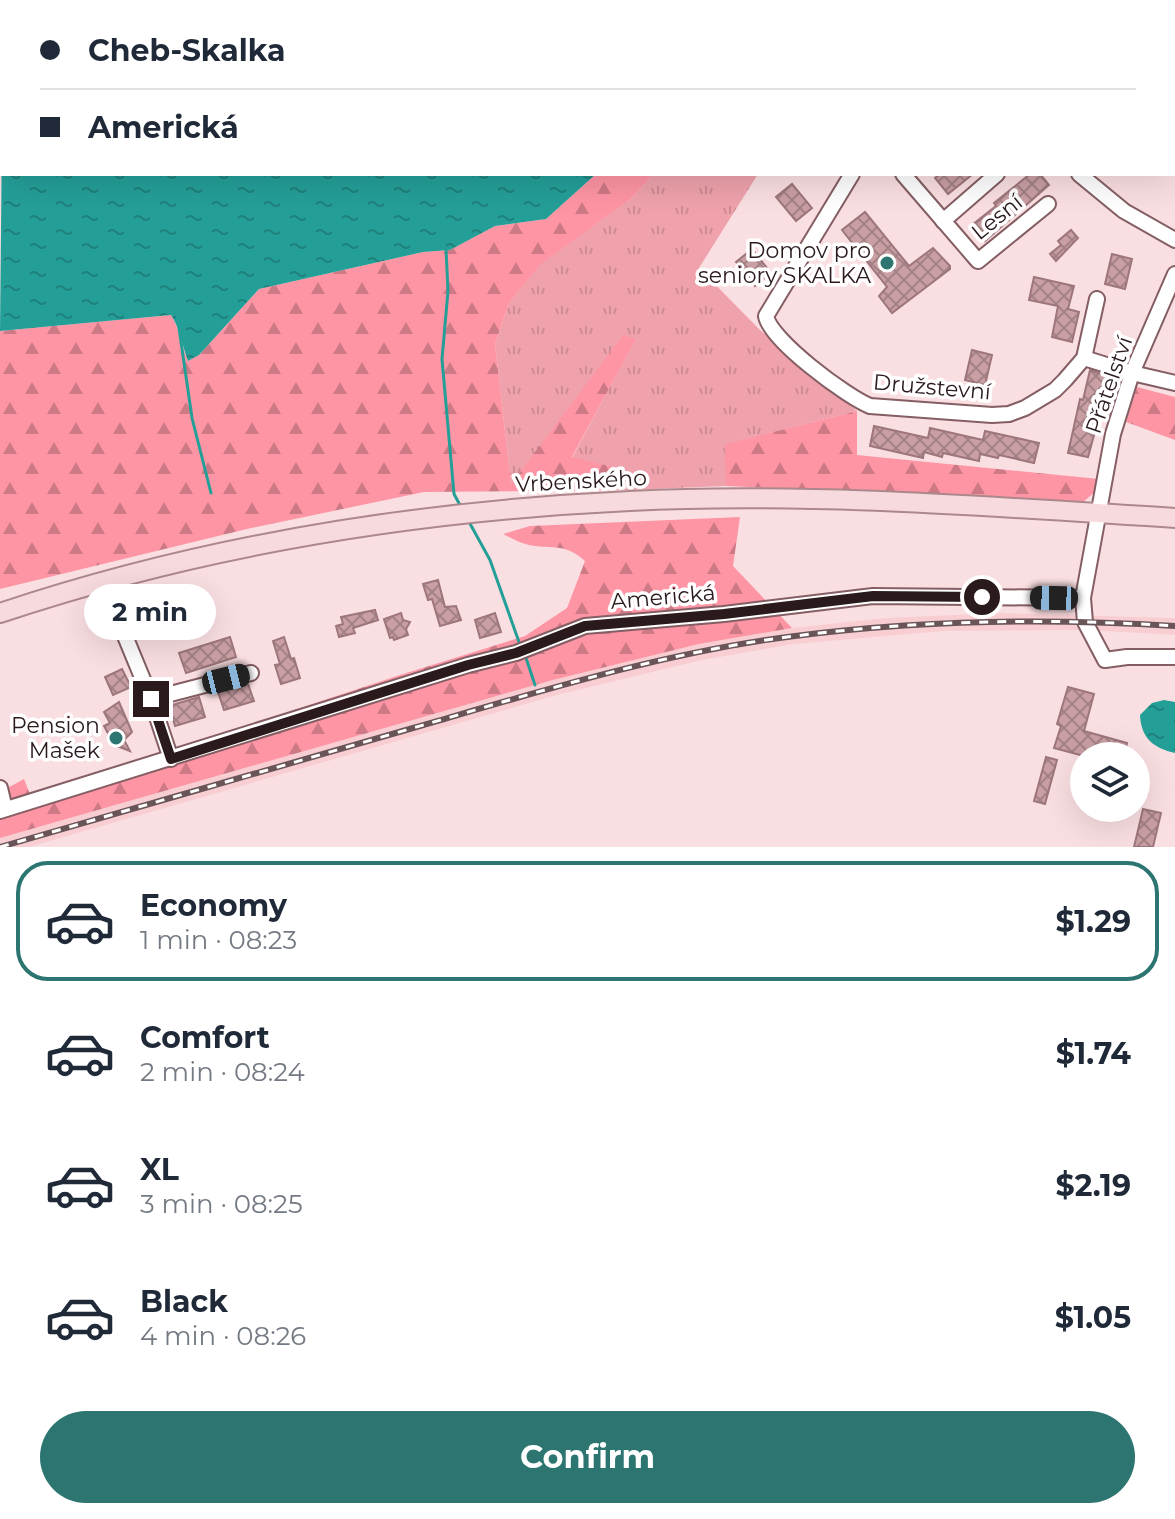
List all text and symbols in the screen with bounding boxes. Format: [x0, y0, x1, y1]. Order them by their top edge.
text: Cheb-Skalka [88, 32, 286, 69]
text: Americká [88, 109, 239, 146]
street label: Lesní [966, 188, 1029, 246]
place label: Domov pro seniory SKALKA [698, 237, 871, 289]
marker: Domov pro seniory SKALKA [878, 254, 896, 272]
street label: Přátelství [1080, 332, 1139, 437]
street label: Družstevní [872, 368, 993, 406]
street label: Vrbenského [515, 464, 647, 498]
street label: Americká [609, 579, 717, 615]
route start [964, 579, 1000, 615]
callout: 2 min [85, 583, 217, 639]
car [1030, 586, 1078, 610]
text: 2 min [112, 596, 188, 628]
car [200, 662, 252, 696]
route end [133, 681, 169, 717]
place label: Pension Mašek [11, 712, 101, 764]
marker: Pension Mašek [107, 729, 125, 747]
map controls [1070, 742, 1150, 822]
button: layers [1070, 742, 1150, 822]
icon: car [44, 885, 116, 957]
text: Economy [140, 887, 287, 924]
text: $1.29 [1055, 903, 1131, 940]
text: 1 min · 08:23 [140, 924, 297, 956]
icon: car [44, 1017, 116, 1089]
text: Comfort [140, 1019, 270, 1056]
text: $1.74 [1056, 1035, 1131, 1072]
text: 2 min · 08:24 [140, 1056, 305, 1088]
icon: car [44, 1149, 116, 1221]
text: XL [140, 1151, 179, 1188]
text: $2.19 [1056, 1167, 1131, 1204]
text: 3 min · 08:25 [140, 1188, 303, 1220]
icon: car [44, 1281, 116, 1353]
text: Black [140, 1283, 228, 1320]
text: $1.05 [1055, 1299, 1131, 1336]
text: 4 min · 08:26 [140, 1320, 306, 1352]
button: Confirm [40, 1411, 1135, 1503]

